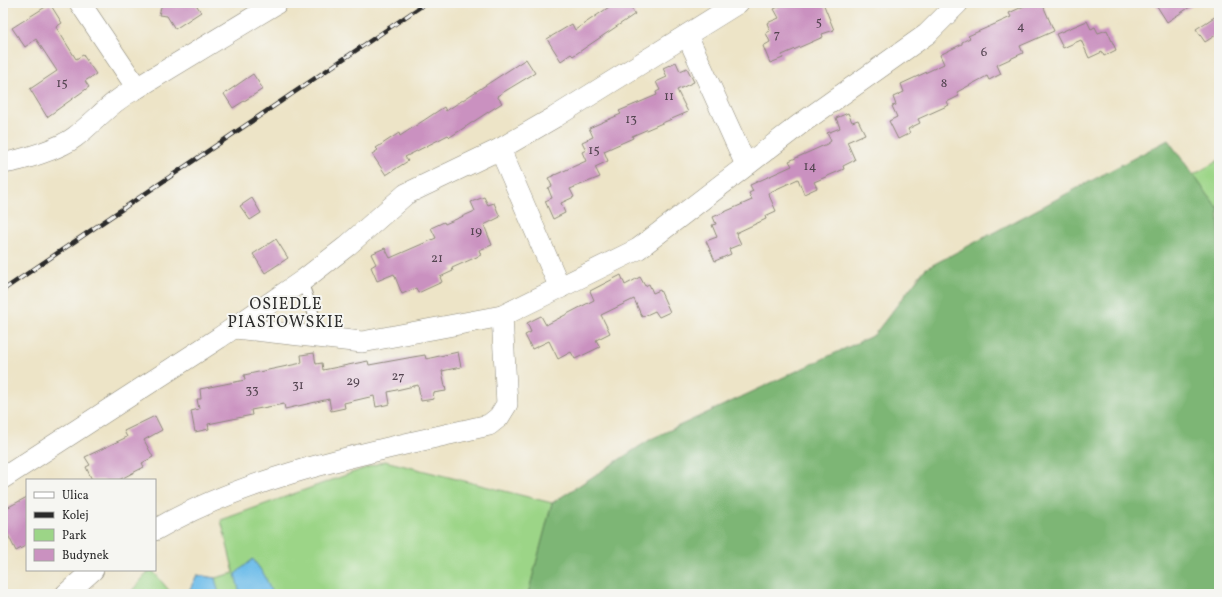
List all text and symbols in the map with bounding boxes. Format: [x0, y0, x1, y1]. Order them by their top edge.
house number: 5 [816, 14, 822, 32]
house number: 4 [1017, 18, 1025, 36]
house number: 7 [774, 26, 780, 44]
house number: 6 [981, 44, 988, 62]
house number: 15 [56, 75, 68, 93]
house number: 8 [941, 75, 947, 93]
house number: 11 [664, 88, 674, 106]
house number: 13 [625, 111, 637, 129]
house number: 15 [588, 142, 600, 160]
house number: 14 [804, 158, 817, 176]
house number: 19 [470, 223, 482, 241]
house number: 21 [431, 250, 443, 268]
district label: OSIEDLE PIASTOWSKIE [228, 294, 344, 334]
house number: 27 [392, 368, 404, 386]
house number: 29 [346, 373, 360, 391]
house number: 31 [292, 377, 304, 395]
house number: 33 [245, 382, 259, 400]
legend [26, 479, 156, 571]
text: Ulica [62, 488, 89, 504]
text: Kolej [62, 508, 89, 524]
text: Park [62, 528, 87, 544]
text: Budynek [62, 548, 109, 564]

